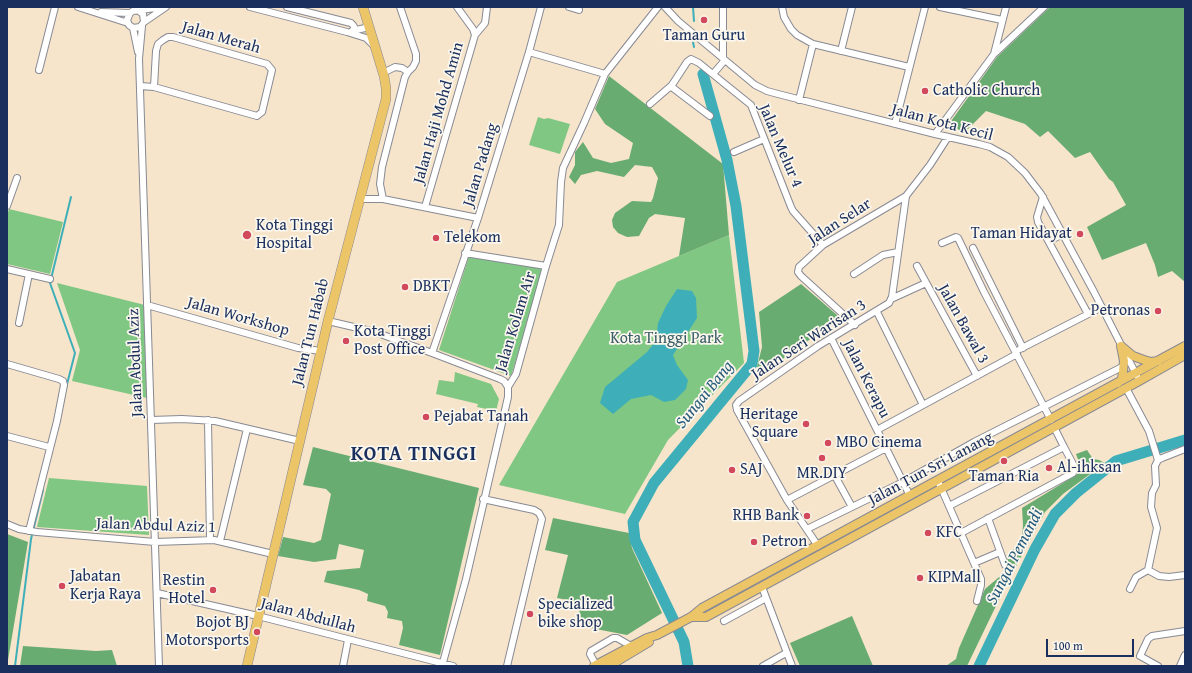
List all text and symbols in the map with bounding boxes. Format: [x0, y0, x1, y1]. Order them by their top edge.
marker: Taman Guru [699, 15, 709, 25]
street label: Jalan Merah [180, 18, 262, 58]
place label: Taman Guru [663, 26, 745, 46]
street label: Jalan Haji Mohd Amin [410, 40, 468, 186]
place label: Catholic Church [933, 81, 1040, 101]
marker: Catholic Church [920, 86, 930, 96]
street label: Jalan Kota Kecil [889, 100, 995, 146]
street label: Jalan Melur 4 [754, 101, 806, 191]
street label: Jalan Padang [459, 121, 503, 209]
street label: Jalan Selar [805, 195, 875, 249]
place label: Kota Tinggi Hospital [256, 216, 333, 254]
place label: Taman Hidayat [971, 224, 1072, 244]
place label: Telekom [444, 228, 501, 248]
marker: Kota Tinggi Hospital [241, 229, 253, 241]
marker: Taman Hidayat [1075, 229, 1085, 239]
marker: Telekom [431, 233, 441, 243]
street label: Jalan Kolam Air [492, 269, 540, 375]
street label: Jalan Tun Habab [288, 277, 334, 387]
place label: DBKT [413, 277, 450, 297]
street label: Jalan Bawal 3 [933, 281, 993, 367]
marker: DBKT [400, 282, 410, 292]
street label: Jalan Workshop [185, 293, 291, 341]
street label: Jalan Seri Warisan 3 [748, 296, 870, 384]
place label: Petronas [1091, 301, 1150, 321]
marker: Petronas [1153, 306, 1163, 316]
street label: Jalan Abdul Aziz [125, 308, 147, 418]
place label: Kota Tinggi Post Office [354, 322, 431, 360]
park label: Kota Tinggi Park [610, 329, 722, 349]
marker: Kota Tinggi Post Office [341, 336, 351, 346]
street label: Jalan Kerapu [838, 337, 894, 421]
water label: Sungai Bang [672, 357, 738, 433]
place label: Heritage Square [740, 405, 798, 443]
place label: Pejabat Tanah [434, 407, 528, 427]
marker: Pejabat Tanah [421, 412, 431, 422]
marker: Heritage Square [801, 419, 811, 429]
street label: Jalan Tun Sri Lanang [865, 428, 997, 510]
place label: MBO Cinema [836, 433, 922, 453]
marker: MBO Cinema [823, 438, 833, 448]
district label: KOTA TINGGI [351, 443, 477, 467]
marker: MR.DIY [817, 453, 827, 463]
marker: Taman Ria [999, 456, 1009, 466]
place label: Al-ihksan [1057, 458, 1121, 478]
place label: SAJ [740, 460, 763, 480]
marker: Al-ihksan [1044, 463, 1054, 473]
place label: MR.DIY [797, 464, 847, 484]
marker: SAJ [727, 465, 737, 475]
place label: Taman Ria [969, 467, 1039, 487]
place label: RHB Bank [733, 506, 799, 526]
water label: Sungai Pemandi [982, 506, 1048, 608]
marker: RHB Bank [802, 511, 812, 521]
street label: Jalan Abdul Aziz 1 [96, 514, 216, 538]
place label: KFC [936, 523, 962, 543]
marker: KFC [923, 528, 933, 538]
place label: Petron [762, 532, 807, 552]
marker: Petron [749, 537, 759, 547]
place label: Jabatan Kerja Raya [70, 567, 141, 605]
place label: KIPMall [928, 568, 981, 588]
place label: Restin Hotel [163, 571, 205, 609]
marker: KIPMall [915, 573, 925, 583]
marker: Jabatan Kerja Raya [57, 581, 67, 591]
marker: Restin Hotel [208, 585, 218, 595]
street label: Jalan Abdullah [258, 594, 358, 638]
place label: Specialized bike shop [538, 595, 613, 633]
marker: Specialized bike shop [525, 609, 535, 619]
place label: Bojot BJ Motorsports [166, 613, 249, 651]
marker: Bojot BJ Motorsports [252, 627, 262, 637]
scale bar [1048, 631, 1136, 657]
text: 100 m [1053, 637, 1083, 654]

